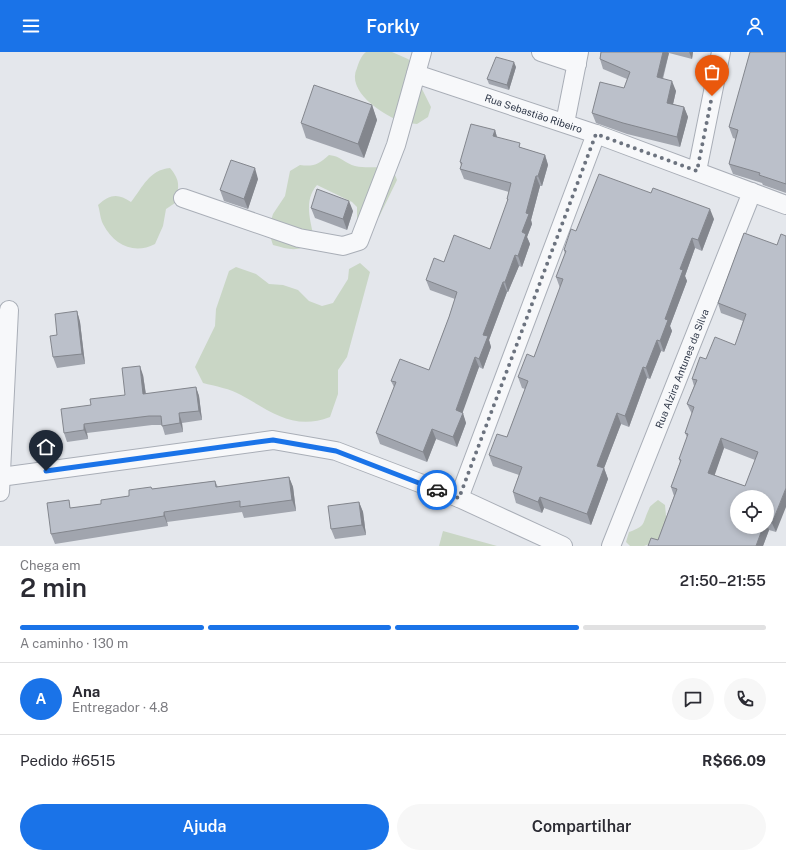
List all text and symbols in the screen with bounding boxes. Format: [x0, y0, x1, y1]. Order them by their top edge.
icon: menu [20, 15, 42, 37]
icon: person [744, 15, 766, 37]
text: Forkly [366, 16, 420, 37]
pin [695, 55, 729, 96]
icon: bag [701, 61, 723, 83]
street label: Rua Sebastião Ribeiro [483, 91, 584, 135]
street label: Rua Alzira Antunes da Silva [653, 307, 711, 430]
pin [29, 430, 63, 471]
icon: home [35, 436, 57, 458]
courier [417, 470, 457, 510]
icon: car [426, 479, 448, 501]
map controls [730, 490, 774, 534]
button: locate [730, 490, 774, 534]
text: Chega em [20, 558, 80, 573]
text: 2 min [20, 572, 87, 603]
text: 21:50–21:55 [680, 572, 766, 589]
text: A caminho · 130 m [20, 636, 128, 651]
button: chat [672, 678, 714, 720]
button: phone [724, 678, 766, 720]
text: Ana [72, 683, 100, 700]
text: A [36, 690, 46, 707]
text: Entregador · 4.8 [72, 700, 168, 715]
text: Pedido #6515 [20, 752, 115, 769]
text: R$66.09 [702, 752, 766, 769]
button: Ajuda [20, 804, 389, 850]
button: Compartilhar [397, 804, 766, 850]

